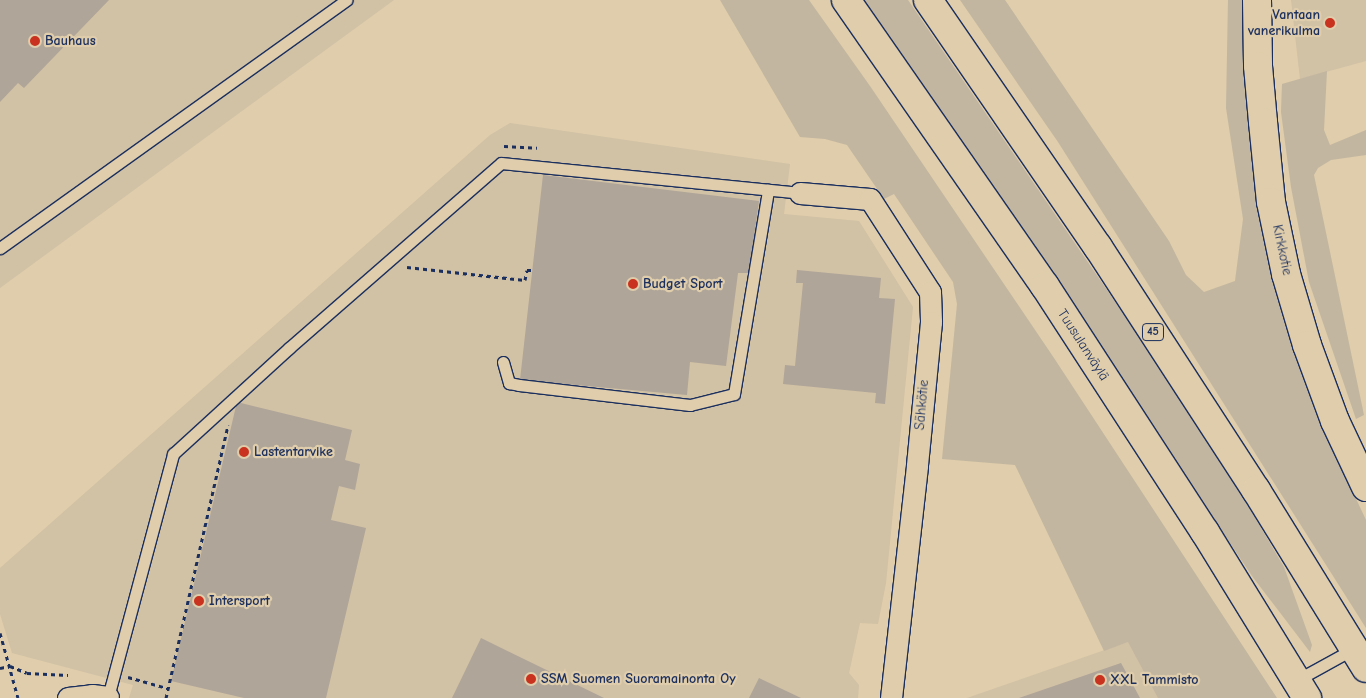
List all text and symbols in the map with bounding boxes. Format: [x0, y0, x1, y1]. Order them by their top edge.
place label: Vantaan vanerikulma [1248, 7, 1320, 40]
marker: Vantaan vanerikulma [1324, 17, 1336, 29]
place label: Bauhaus [45, 33, 96, 49]
marker: Bauhaus [29, 35, 41, 47]
street label: Kirkkotie [1268, 223, 1296, 277]
place label: Budget Sport [643, 276, 723, 292]
marker: Budget Sport [627, 278, 639, 290]
street label: Tuusulanväylä [1054, 306, 1112, 384]
road number: 45 [1142, 322, 1164, 342]
street label: Sähkötie [911, 379, 933, 431]
place label: Lastentarvike [254, 444, 333, 460]
marker: Lastentarvike [238, 446, 250, 458]
place label: Intersport [209, 593, 270, 609]
marker: Intersport [193, 595, 205, 607]
place label: SSM Suomen Suoramainonta Oy [541, 671, 736, 687]
place label: XXL Tammisto [1110, 672, 1198, 688]
marker: SSM Suomen Suoramainonta Oy [525, 673, 537, 685]
marker: XXL Tammisto [1094, 674, 1106, 686]

